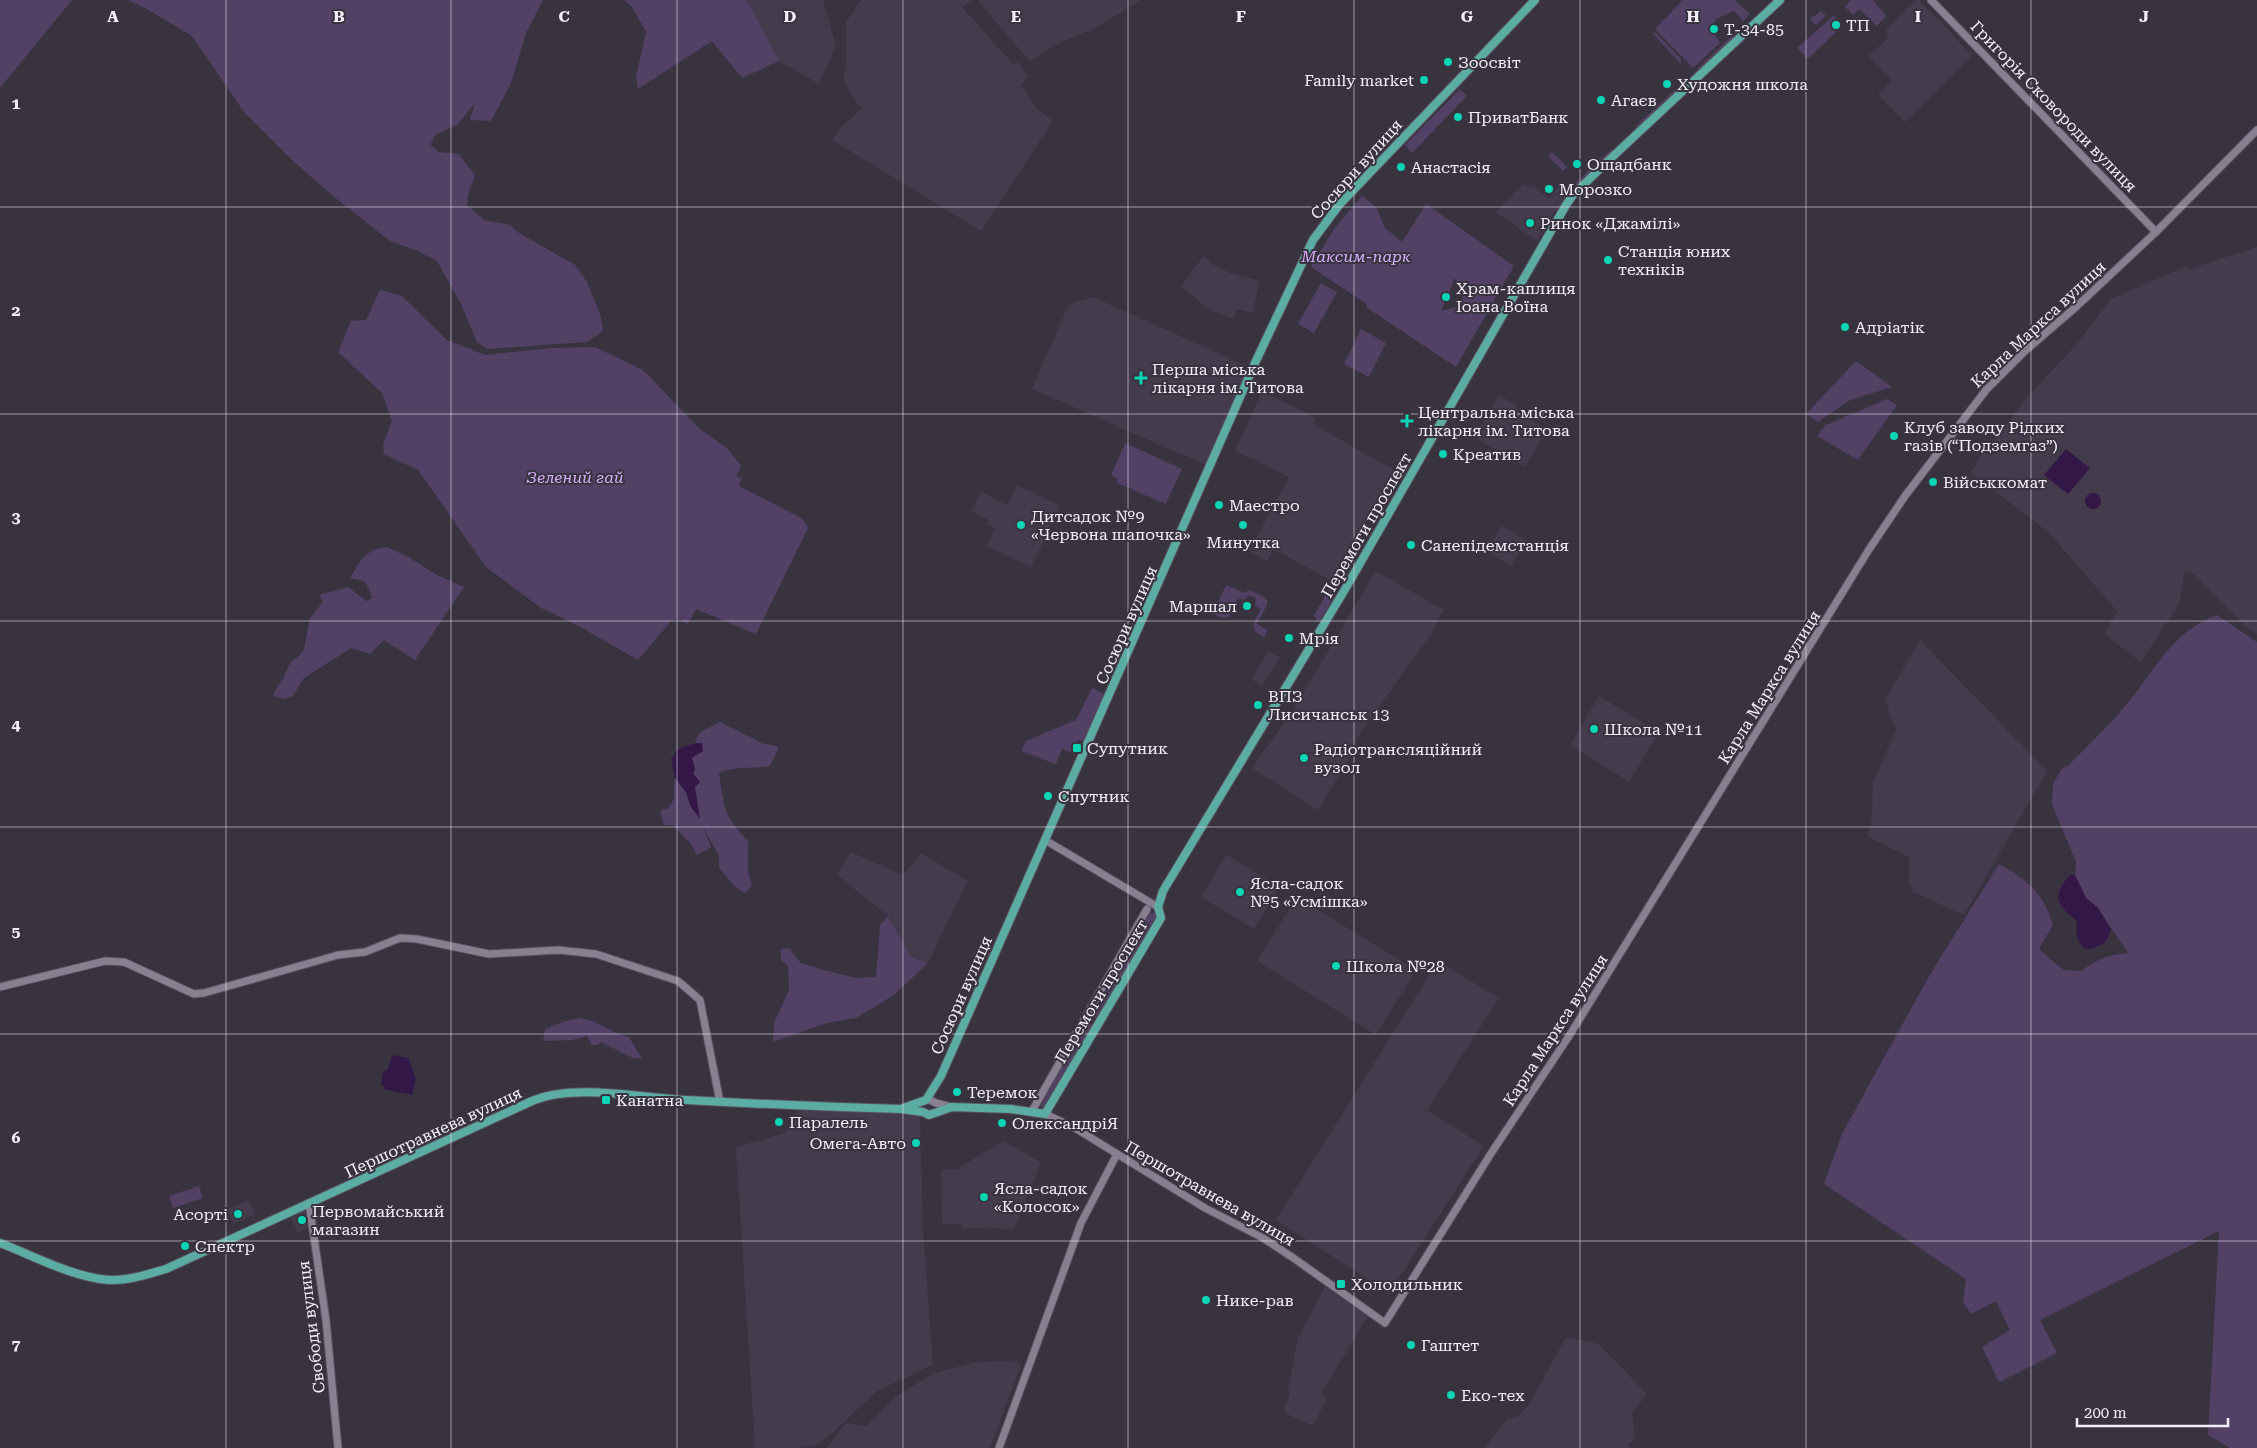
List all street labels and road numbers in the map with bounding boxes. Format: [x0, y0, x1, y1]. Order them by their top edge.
street label: Григорія Сковороди вулиця [1967, 17, 2141, 196]
street label: Сосюри вулиця [1307, 115, 1406, 223]
street label: Карла Маркса вулиця [1967, 257, 2110, 392]
street label: Перемоги проспект [1317, 449, 1416, 601]
street label: Сосюри вулиця [1092, 563, 1161, 687]
street label: Карла Маркса вулиця [1714, 607, 1824, 767]
street label: Перемоги проспект [1051, 916, 1152, 1067]
street label: Сосюри вулиця [927, 933, 996, 1057]
street label: Карла Маркса вулиця [1499, 951, 1612, 1110]
street label: Першотравнева вулиця [342, 1083, 525, 1182]
street label: Першотравнева вулиця [1121, 1137, 1298, 1250]
street label: Свободи вулиця [294, 1260, 329, 1394]

